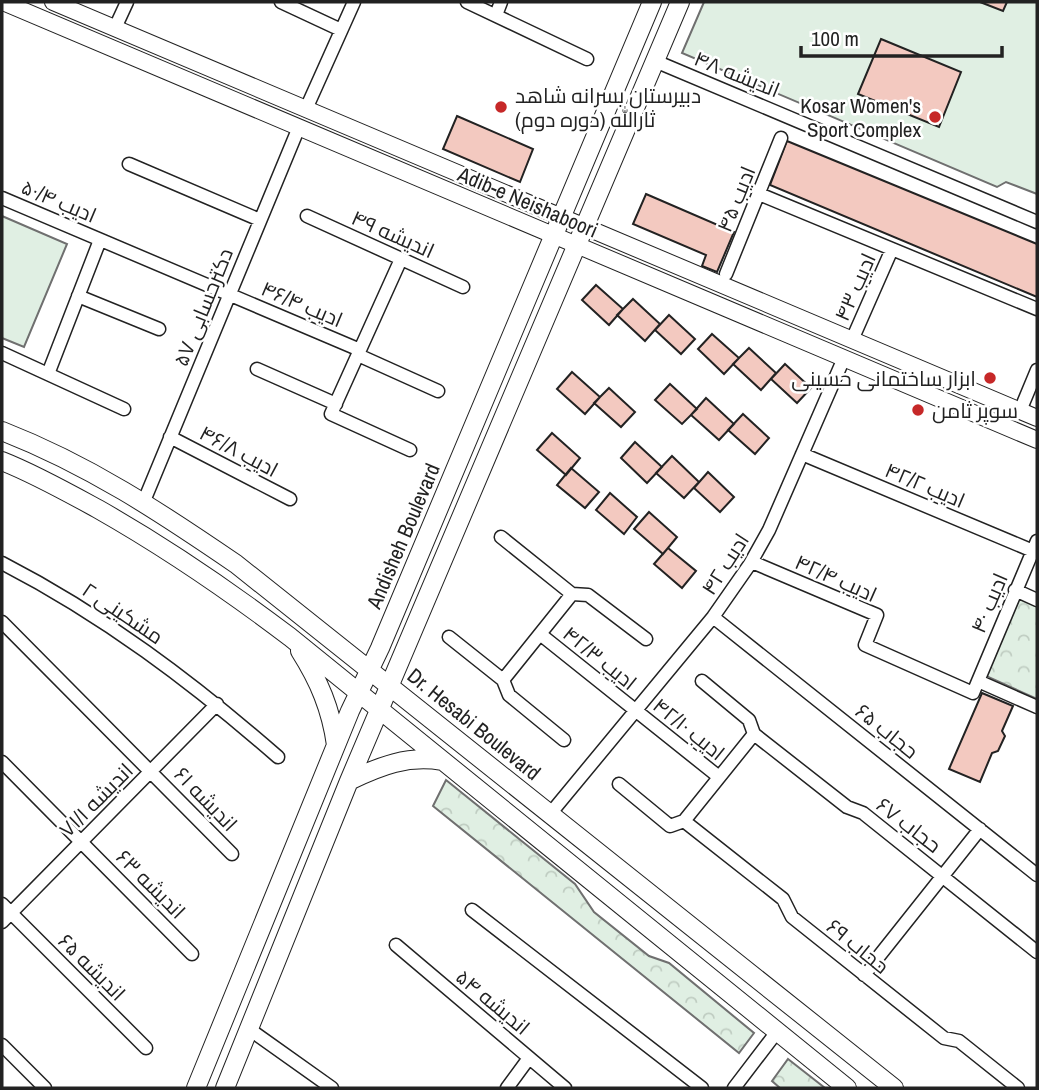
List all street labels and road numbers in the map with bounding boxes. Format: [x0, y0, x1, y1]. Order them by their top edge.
street label: اندیشه ۴۸ [690, 44, 784, 104]
street label: Adib-e Neishaboori [453, 159, 602, 245]
street label: ادیب ۴۵ [710, 162, 762, 236]
street label: ادیب ۵۰/۴ [17, 172, 101, 230]
street label: اندیشه ۴۹ [347, 203, 439, 265]
street label: دکترحسابی ۵۷ [166, 244, 240, 370]
street label: ادیب ۴۳ [827, 248, 883, 326]
street label: ادیب ۴۶/۴ [257, 274, 347, 334]
street label: ادیب ۴۶/۸ [195, 418, 283, 484]
street label: ادیب ۴۲/۲ [881, 455, 969, 515]
street label: Andisheh Boulevard [359, 459, 447, 614]
street label: ادیب ۴۲ [694, 527, 756, 601]
street label: ادیب ۴۲/۴ [790, 547, 882, 609]
street label: ادیب ۴۰ [963, 569, 1015, 637]
street label: مشکینی ۲ [77, 575, 169, 651]
street label: ادیب ۴۲/۳ [557, 619, 643, 697]
street label: Dr. Hesabi Boulevard [401, 661, 547, 787]
street label: ادیب ۴۲/۱۰ [647, 691, 731, 767]
street label: حجاب ۶۵ [849, 697, 925, 765]
street label: اندیشه ۷۱/۱ [53, 757, 139, 843]
street label: اندیشه ۶۱ [168, 760, 244, 838]
street label: حجاب ۶۷ [870, 790, 948, 860]
street label: اندیشه ۶۳ [110, 843, 192, 925]
street label: حجاب ۶۹ [821, 912, 895, 980]
street label: اندیشه ۶۵ [52, 927, 132, 1007]
street label: اندیشه ۵۴ [450, 962, 536, 1042]

